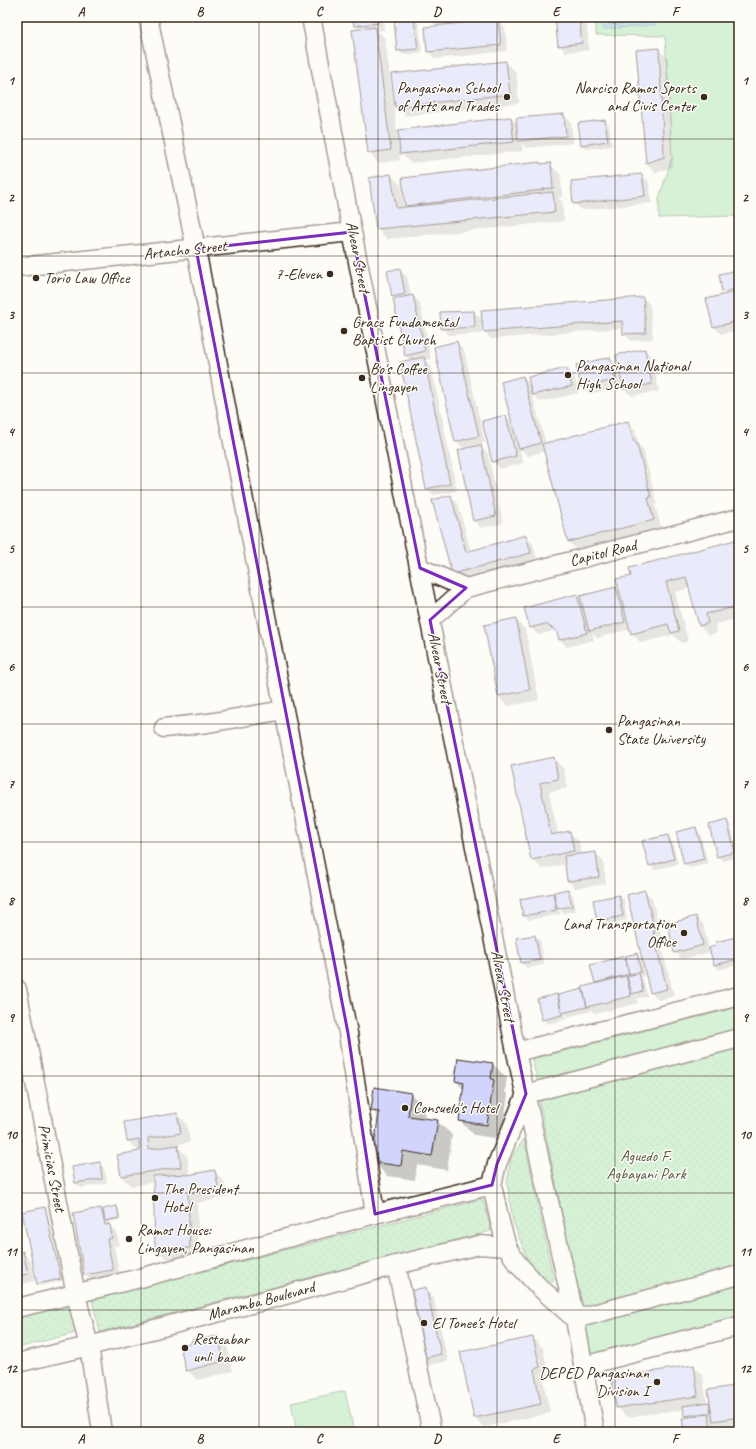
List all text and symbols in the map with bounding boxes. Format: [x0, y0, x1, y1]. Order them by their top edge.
text: A [78, 4, 86, 20]
text: B [197, 4, 205, 20]
text: C [316, 4, 324, 20]
text: D [433, 4, 442, 20]
text: E [553, 4, 562, 20]
text: F [672, 4, 681, 20]
text: 1 [8, 73, 16, 89]
text: 1 [742, 73, 750, 89]
place label: Pangasinan School of Arts and Trades [397, 78, 502, 116]
place label: Narciso Ramos Sports and Civis Center [575, 78, 698, 116]
marker: Pangasinan School of Arts and Trades [502, 92, 512, 102]
marker: Narciso Ramos Sports and Civis Center [699, 92, 709, 102]
text: 2 [8, 190, 15, 206]
text: 2 [742, 190, 749, 206]
street label: Alvear Street [341, 220, 375, 297]
street label: Artacho Street [142, 236, 229, 264]
place label: 7-Eleven [276, 264, 323, 284]
place label: Torio Law Office [44, 268, 131, 288]
marker: 7-Eleven [325, 269, 335, 279]
marker: Torio Law Office [31, 273, 41, 283]
text: 3 [8, 307, 15, 323]
text: 3 [742, 307, 749, 323]
place label: Grace Fundamental Baptist Church [352, 312, 461, 350]
marker: Grace Fundamental Baptist Church [339, 326, 349, 336]
place label: Pangasinan National High School [576, 356, 692, 394]
place label: Bo's Coffee Lingayen [370, 359, 429, 397]
marker: Pangasinan National High School [563, 370, 573, 380]
marker: Bo's Coffee Lingayen [357, 373, 367, 383]
text: 4 [8, 424, 16, 440]
text: 4 [742, 424, 750, 440]
street label: Capitol Road [568, 534, 641, 571]
text: 5 [8, 541, 15, 557]
text: 5 [742, 541, 749, 557]
street label: Alvear Street [423, 631, 457, 708]
text: 6 [8, 659, 15, 675]
text: 6 [742, 659, 749, 675]
place label: Pangasinan State University [617, 711, 707, 749]
marker: Pangasinan State University [604, 725, 614, 735]
text: 7 [8, 776, 15, 792]
text: 7 [742, 776, 749, 792]
text: 8 [8, 893, 16, 909]
text: 8 [742, 893, 750, 909]
place label: Land Transportation Office [563, 914, 678, 952]
marker: Land Transportation Office [679, 928, 689, 938]
street label: Alvear Street [486, 949, 520, 1026]
text: 9 [8, 1010, 15, 1026]
text: 9 [742, 1010, 749, 1026]
place label: Consuelo's Hotel [413, 1098, 501, 1118]
marker: Consuelo's Hotel [400, 1103, 410, 1113]
street label: Primicias Street [34, 1122, 71, 1215]
text: 10 [5, 1127, 18, 1143]
text: 10 [739, 1127, 752, 1143]
park label: Aguedo F. Agbayani Park [607, 1146, 687, 1184]
place label: The President Hotel [163, 1179, 240, 1217]
marker: The President Hotel [150, 1193, 160, 1203]
place label: Ramos House: Lingayen, Pangasinan [137, 1220, 255, 1258]
marker: Ramos House: Lingayen, Pangasinan [124, 1234, 134, 1244]
text: 11 [5, 1244, 19, 1260]
text: 11 [739, 1244, 753, 1260]
street label: Maramba Boulevard [205, 1276, 319, 1325]
place label: El Tonee's Hotel [432, 1313, 519, 1333]
marker: El Tonee's Hotel [419, 1318, 429, 1328]
place label: Resteabar unli baaw [193, 1329, 251, 1367]
marker: Resteabar unli baaw [180, 1343, 190, 1353]
text: 12 [5, 1361, 18, 1377]
text: 12 [739, 1361, 752, 1377]
place label: DEPED Pangasinan Division I [539, 1363, 653, 1401]
marker: DEPED Pangasinan Division I [652, 1377, 662, 1387]
text: A [78, 1431, 86, 1447]
text: B [197, 1431, 205, 1447]
text: C [316, 1431, 324, 1447]
text: D [433, 1431, 442, 1447]
text: E [553, 1431, 562, 1447]
text: F [672, 1431, 681, 1447]

